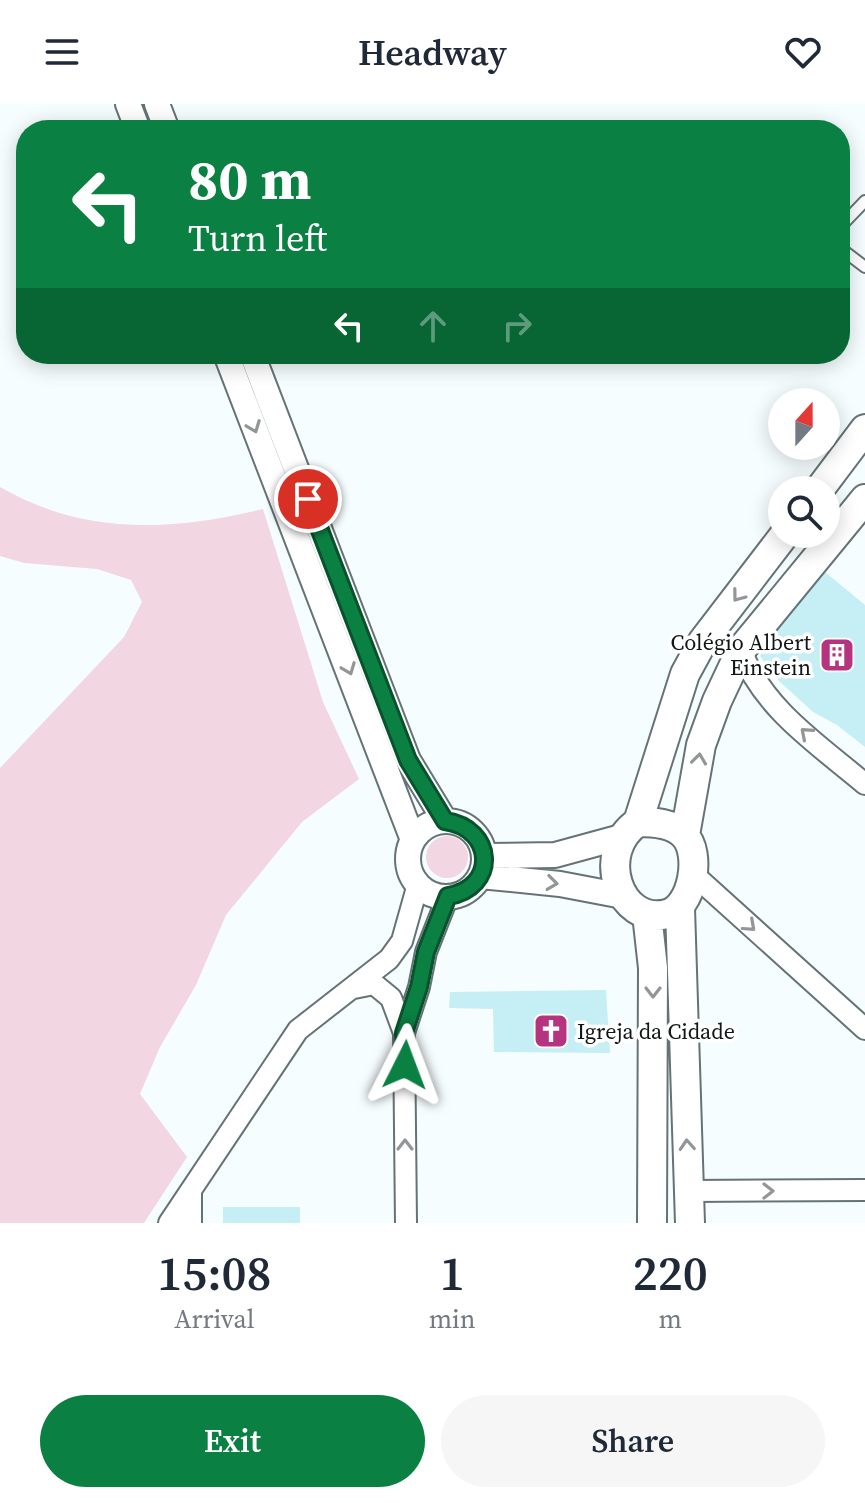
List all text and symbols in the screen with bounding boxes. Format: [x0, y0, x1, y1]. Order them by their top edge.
text: Headway [358, 28, 507, 77]
icon: menu [40, 30, 84, 74]
icon: heart [781, 30, 825, 74]
text: 80 m [188, 141, 311, 218]
icon: left [56, 152, 160, 256]
text: Turn left [188, 214, 327, 263]
icon: left [327, 304, 371, 348]
icon: ahead [411, 304, 455, 348]
icon: right [495, 304, 539, 348]
north arrow [768, 388, 840, 460]
map controls [768, 388, 840, 548]
one-way arrow [244, 419, 261, 433]
pin [274, 465, 342, 533]
button: search [768, 476, 840, 548]
icon: arrive [286, 477, 330, 521]
one-way arrow [733, 587, 747, 602]
place label: Colégio Albert Einstein [670, 627, 812, 682]
building icon: Colégio Albert Einstein [818, 636, 856, 674]
one-way arrow [339, 661, 356, 675]
one-way arrow [801, 728, 816, 743]
one-way arrow [690, 752, 707, 766]
one-way arrow [546, 875, 559, 892]
one-way arrow [741, 916, 755, 931]
one-way arrow [644, 986, 661, 999]
church icon: Igreja da Cidade [532, 1012, 570, 1050]
place label: Igreja da Cidade [577, 1016, 735, 1046]
position arrow [363, 1023, 447, 1107]
one-way arrow [397, 1138, 414, 1151]
one-way arrow [679, 1138, 696, 1151]
one-way arrow [762, 1182, 775, 1200]
text: 15:08 [157, 1240, 271, 1306]
text: 1 [440, 1240, 465, 1306]
text: 220 [633, 1240, 708, 1306]
text: Arrival [174, 1301, 255, 1337]
text: min [429, 1301, 476, 1337]
text: m [659, 1301, 682, 1337]
button: Exit [40, 1395, 425, 1487]
button: Share [441, 1395, 825, 1487]

